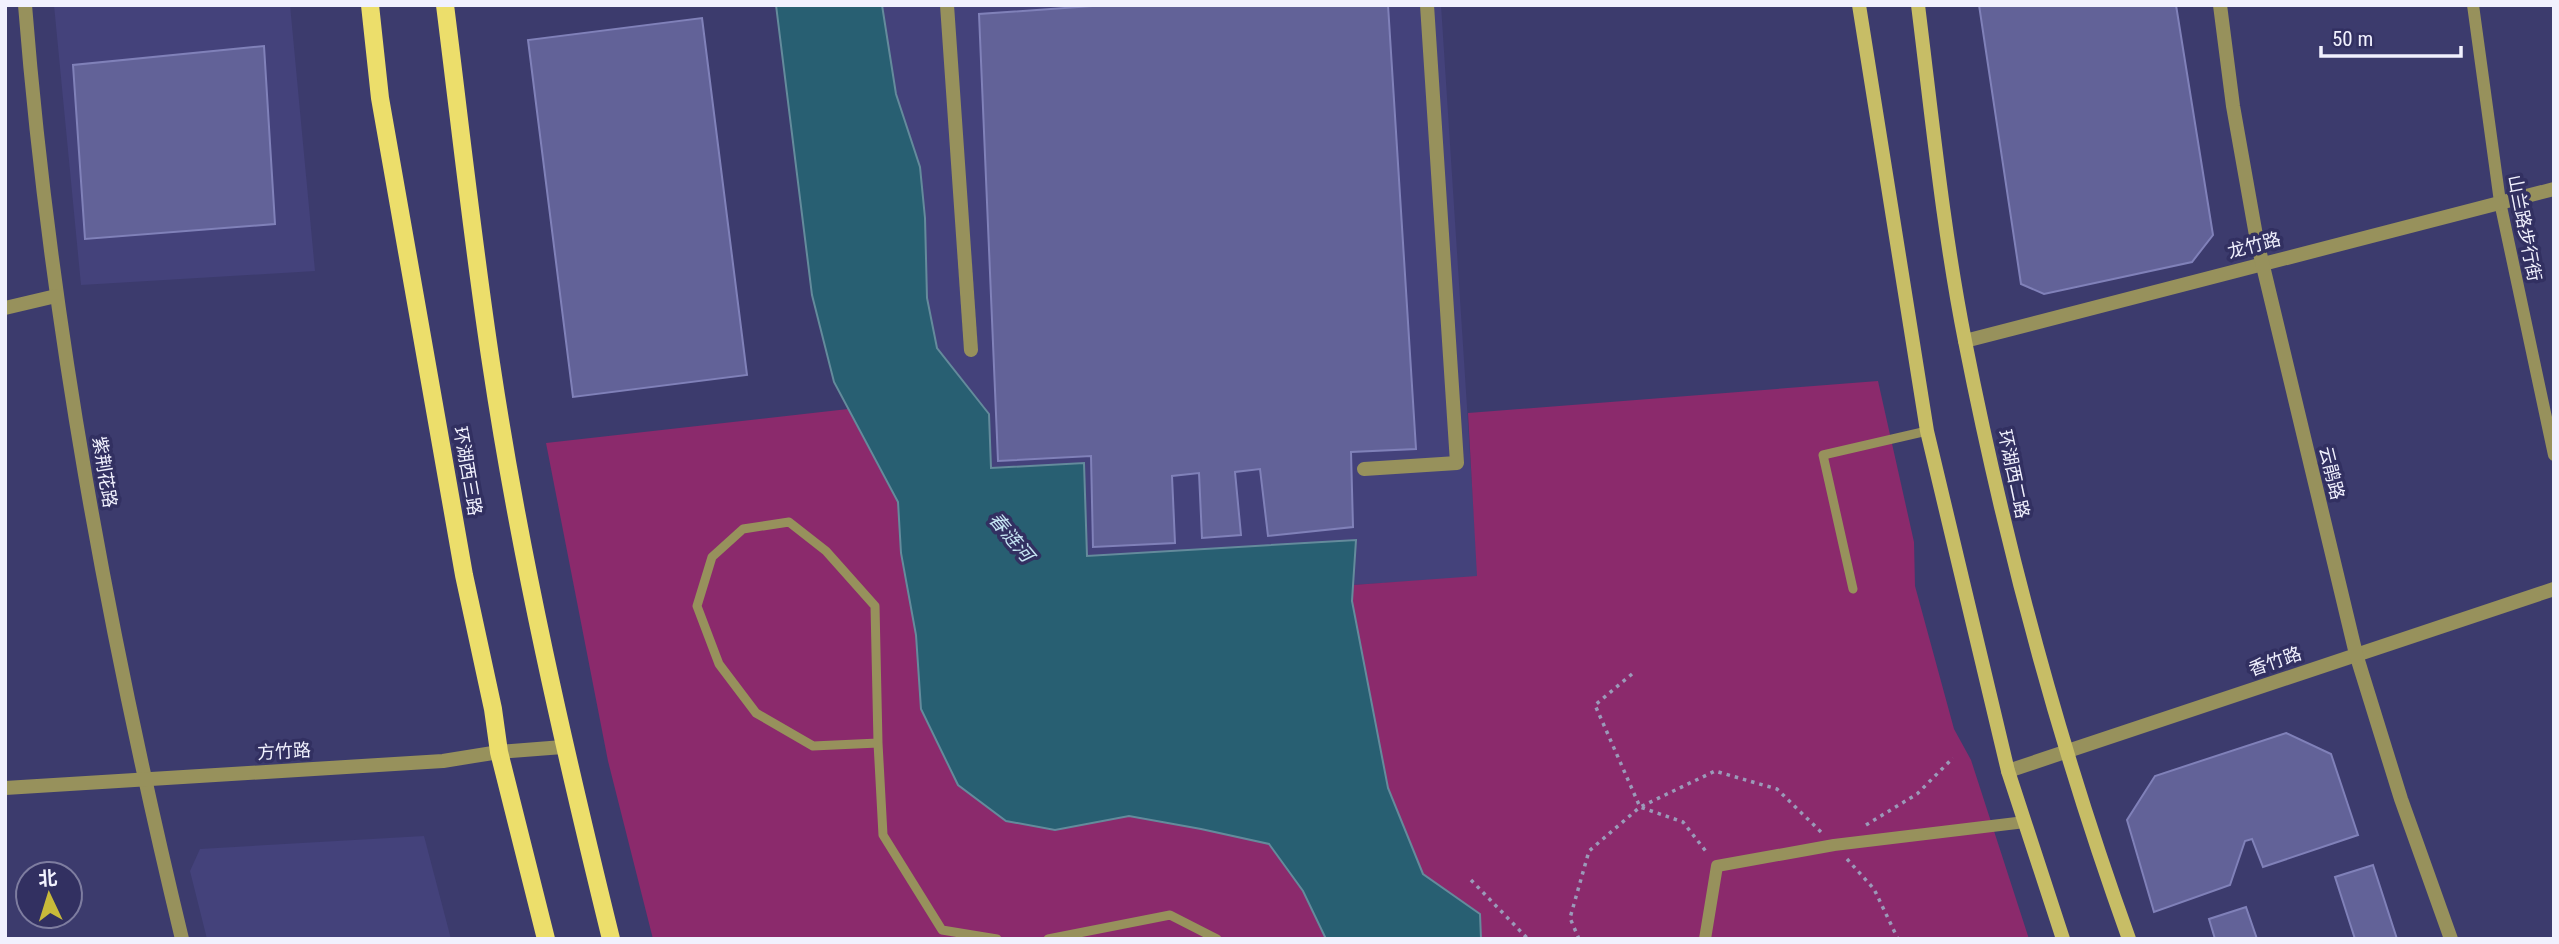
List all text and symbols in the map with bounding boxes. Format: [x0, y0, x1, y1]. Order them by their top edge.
scale bar [2321, 14, 2461, 58]
text: 50 m [2332, 27, 2373, 51]
street label: 山兰路步行街 [2504, 173, 2546, 283]
street label: 龙竹路 [2225, 228, 2283, 262]
street label: 环湖西三路 [450, 425, 486, 517]
street label: 环湖西二路 [1994, 428, 2034, 520]
street label: 紫荆花路 [89, 435, 121, 509]
street label: 云鹃路 [2315, 444, 2349, 502]
water label: 春涟河 [984, 508, 1041, 569]
street label: 香竹路 [2246, 642, 2304, 680]
street label: 方竹路 [256, 739, 312, 763]
north arrow [14, 860, 84, 930]
text: 北 [38, 866, 58, 891]

